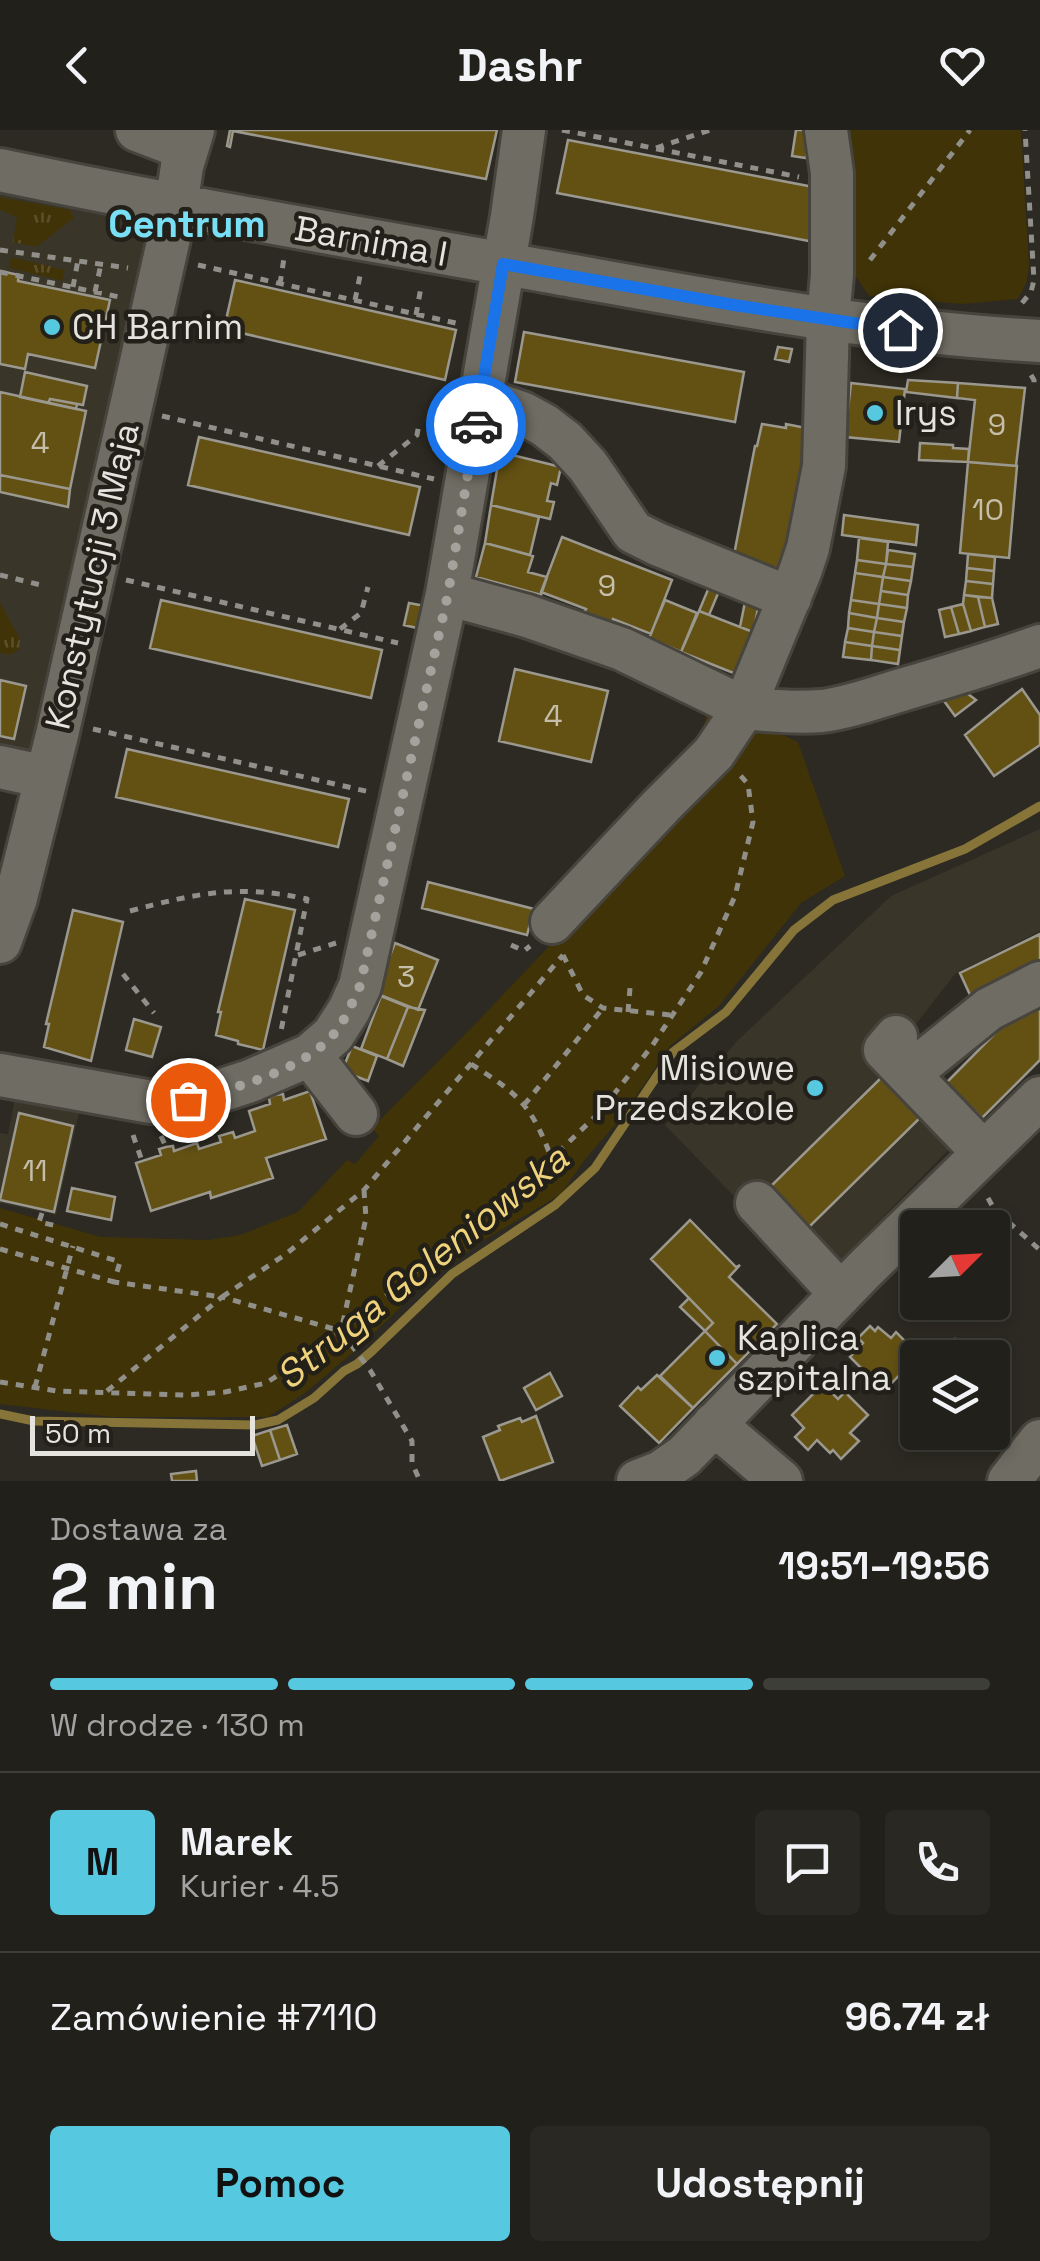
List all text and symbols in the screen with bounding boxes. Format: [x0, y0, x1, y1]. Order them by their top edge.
text: Dashr [458, 37, 582, 94]
icon: back [50, 38, 105, 93]
icon: heart [935, 38, 990, 93]
district label: Centrum [108, 200, 266, 248]
street label: Barnima I [291, 206, 451, 276]
pin [858, 288, 943, 373]
icon: home [873, 303, 928, 358]
place label: CH Barnim [72, 305, 243, 349]
marker: CH Barnim [41, 316, 63, 338]
courier [426, 375, 526, 475]
place label: Irys [895, 391, 957, 435]
icon: car [449, 398, 504, 453]
marker: Irys [864, 402, 886, 424]
house number: 9 [988, 405, 1006, 444]
street label: Konstytucji 3 Maja [35, 418, 149, 734]
house number: 4 [31, 423, 49, 462]
house number: 10 [972, 490, 1004, 529]
house number: 9 [598, 566, 616, 605]
house number: 4 [544, 696, 562, 735]
house number: 3 [397, 957, 415, 996]
place label: Misiowe Przedszkole [594, 1046, 795, 1130]
pin [146, 1058, 231, 1143]
icon: bag [161, 1073, 216, 1128]
marker: Misiowe Przedszkole [804, 1077, 826, 1099]
water label: Struga Goleniowska [266, 1134, 578, 1400]
house number: 11 [22, 1151, 48, 1190]
north arrow [900, 1210, 1010, 1320]
map controls [900, 1210, 1010, 1450]
place label: Kaplica szpitalna [737, 1316, 891, 1400]
button: layers [900, 1340, 1010, 1450]
marker: Kaplica szpitalna [706, 1347, 728, 1369]
scale bar [30, 1411, 255, 1456]
text: 50 m [45, 1415, 111, 1451]
text: Dostawa za [50, 1509, 227, 1549]
text: 19:51–19:56 [778, 1542, 990, 1590]
text: 2 min [50, 1545, 218, 1628]
text: W drodze · 130 m [50, 1705, 305, 1745]
button: chat [755, 1810, 860, 1915]
button: phone [885, 1810, 990, 1915]
text: Marek [180, 1818, 293, 1866]
text: M [86, 1838, 119, 1886]
text: Kurier · 4.5 [180, 1866, 339, 1906]
text: Zamówienie #7110 [50, 1993, 378, 2041]
text: 96.74 zł [845, 1993, 990, 2041]
button: Pomoc [50, 2126, 510, 2241]
button: Udostępnij [530, 2126, 990, 2241]

